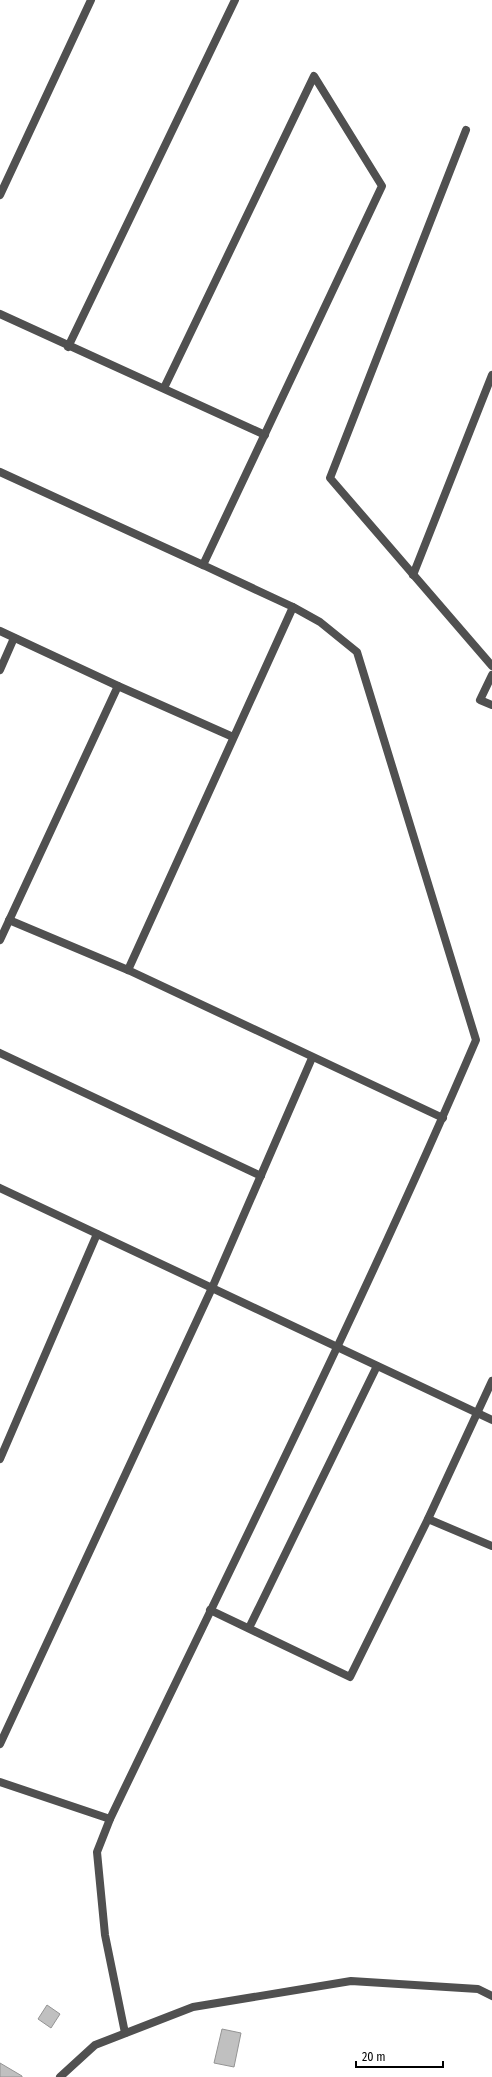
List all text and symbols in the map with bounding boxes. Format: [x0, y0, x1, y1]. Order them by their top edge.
scale bar [356, 2043, 443, 2069]
text: 20 m [362, 2050, 386, 2064]

